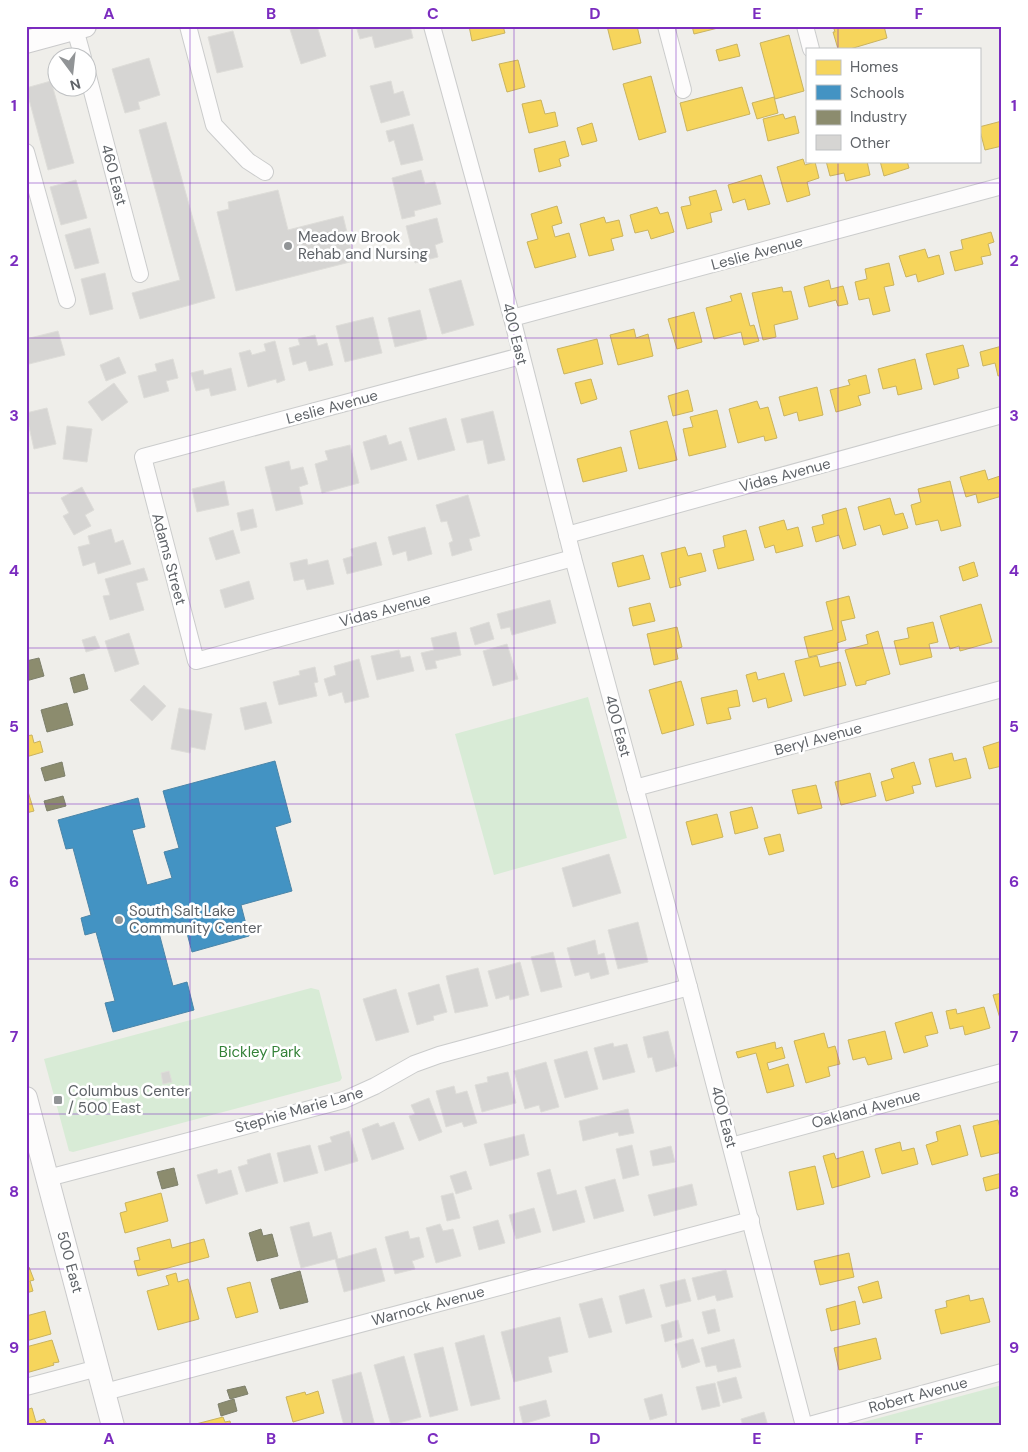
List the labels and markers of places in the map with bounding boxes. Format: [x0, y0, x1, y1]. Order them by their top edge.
place label: Meadow Brook Rehab and Nursing [298, 227, 428, 264]
marker: Meadow Brook Rehab and Nursing [282, 240, 294, 252]
place label: South Salt Lake Community Center [129, 901, 262, 938]
marker: South Salt Lake Community Center [113, 914, 125, 926]
place label: Columbus Center / 500 East [68, 1081, 191, 1118]
marker: Columbus Center / 500 East [52, 1094, 64, 1106]

